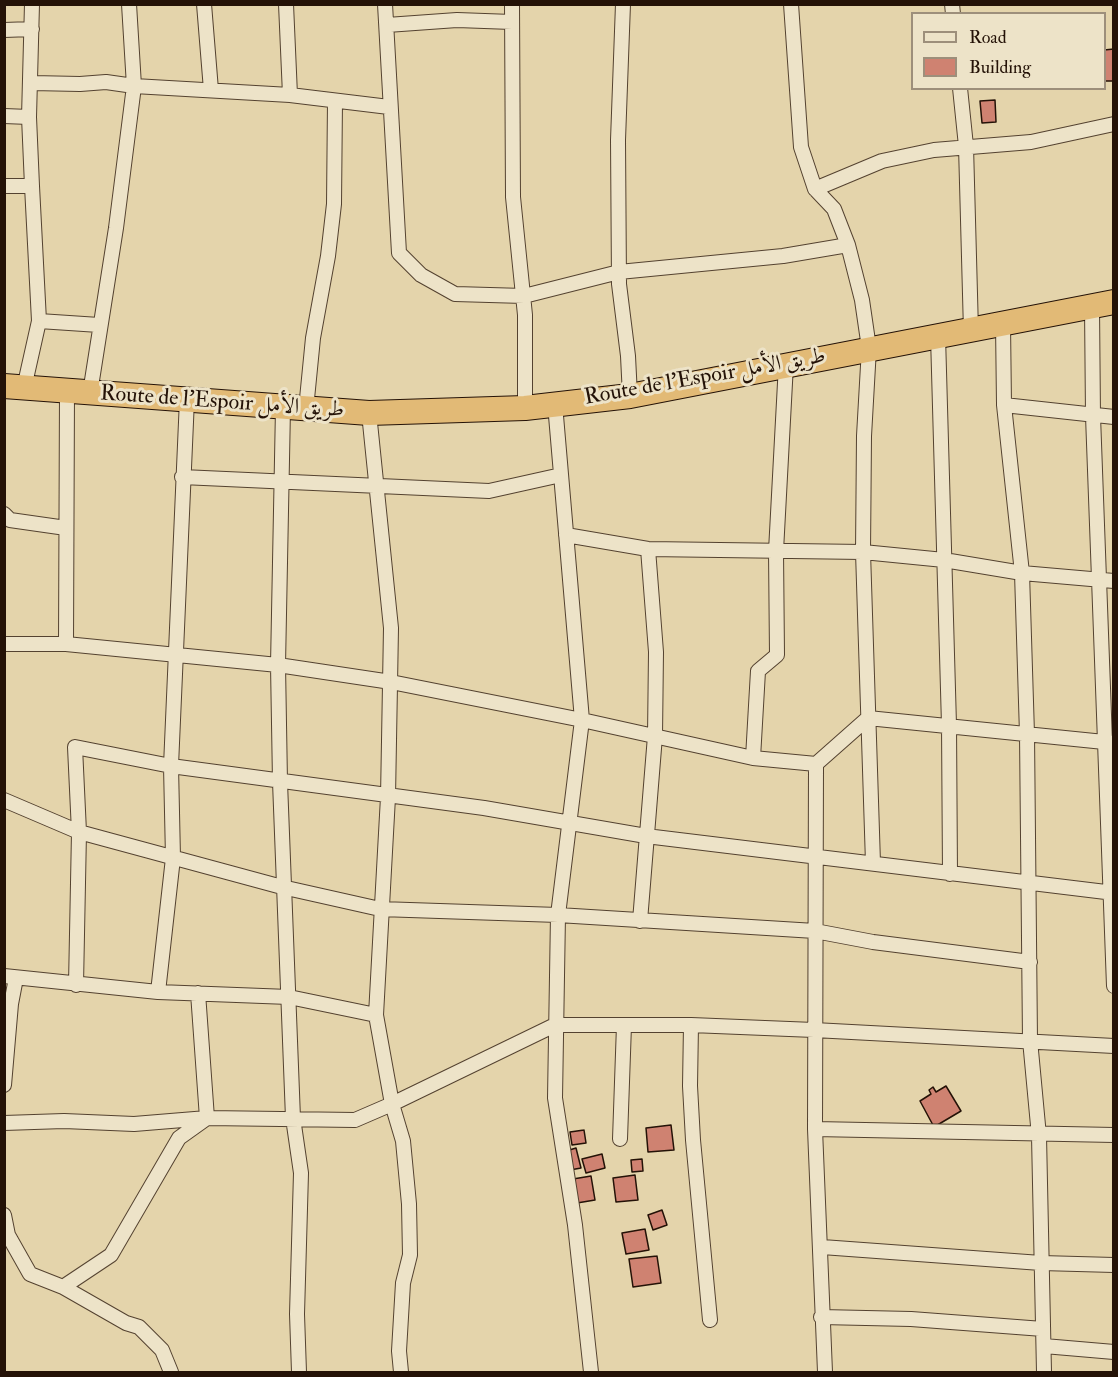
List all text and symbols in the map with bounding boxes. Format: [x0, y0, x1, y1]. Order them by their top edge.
legend [911, 12, 1106, 90]
text: Road [969, 26, 1007, 49]
text: Building [969, 56, 1031, 79]
street label: Route de l’Espoir طريق الأمل [582, 344, 828, 412]
street label: Route de l’Espoir طريق الأمل [99, 381, 345, 425]

